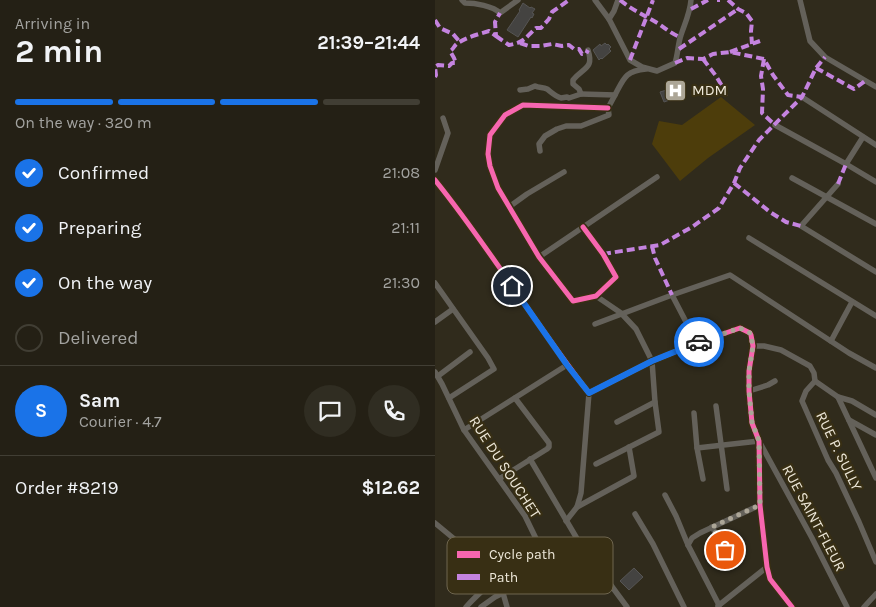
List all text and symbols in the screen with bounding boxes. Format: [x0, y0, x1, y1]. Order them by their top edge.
text: Arriving in [15, 14, 90, 33]
text: 21:39–21:44 [317, 32, 420, 54]
text: 2 min [15, 33, 103, 70]
hospital icon: MDM [664, 78, 688, 102]
place label: MDM [692, 81, 727, 99]
text: On the way · 320 m [15, 113, 152, 132]
icon: check [15, 159, 43, 187]
text: Confirmed [58, 162, 149, 184]
text: 21:08 [382, 163, 420, 182]
icon: check [15, 214, 43, 242]
text: Preparing [58, 217, 141, 239]
text: 21:11 [391, 218, 420, 237]
pin [491, 265, 533, 307]
icon: check [15, 269, 43, 297]
text: On the way [58, 272, 152, 294]
icon: home [498, 272, 526, 300]
text: 21:30 [383, 273, 420, 292]
courier [674, 317, 724, 367]
text: Delivered [58, 327, 138, 349]
icon: car [685, 328, 713, 356]
button: chat [304, 385, 356, 437]
button: phone [368, 385, 420, 437]
text: Sam [79, 390, 120, 412]
text: S [35, 400, 47, 422]
street label: RUE P. SULLY [812, 409, 866, 494]
text: Courier · 4.7 [79, 412, 162, 431]
street label: RUE DU SOUCHET [465, 413, 545, 522]
street label: RUE SAINT-FLEUR [778, 462, 850, 574]
text: Order #8219 [15, 477, 118, 499]
text: $12.62 [362, 477, 420, 499]
pin [704, 529, 746, 571]
icon: bag [711, 536, 739, 564]
legend [447, 537, 613, 594]
text: Cycle path [489, 546, 555, 563]
text: Path [489, 569, 518, 586]

